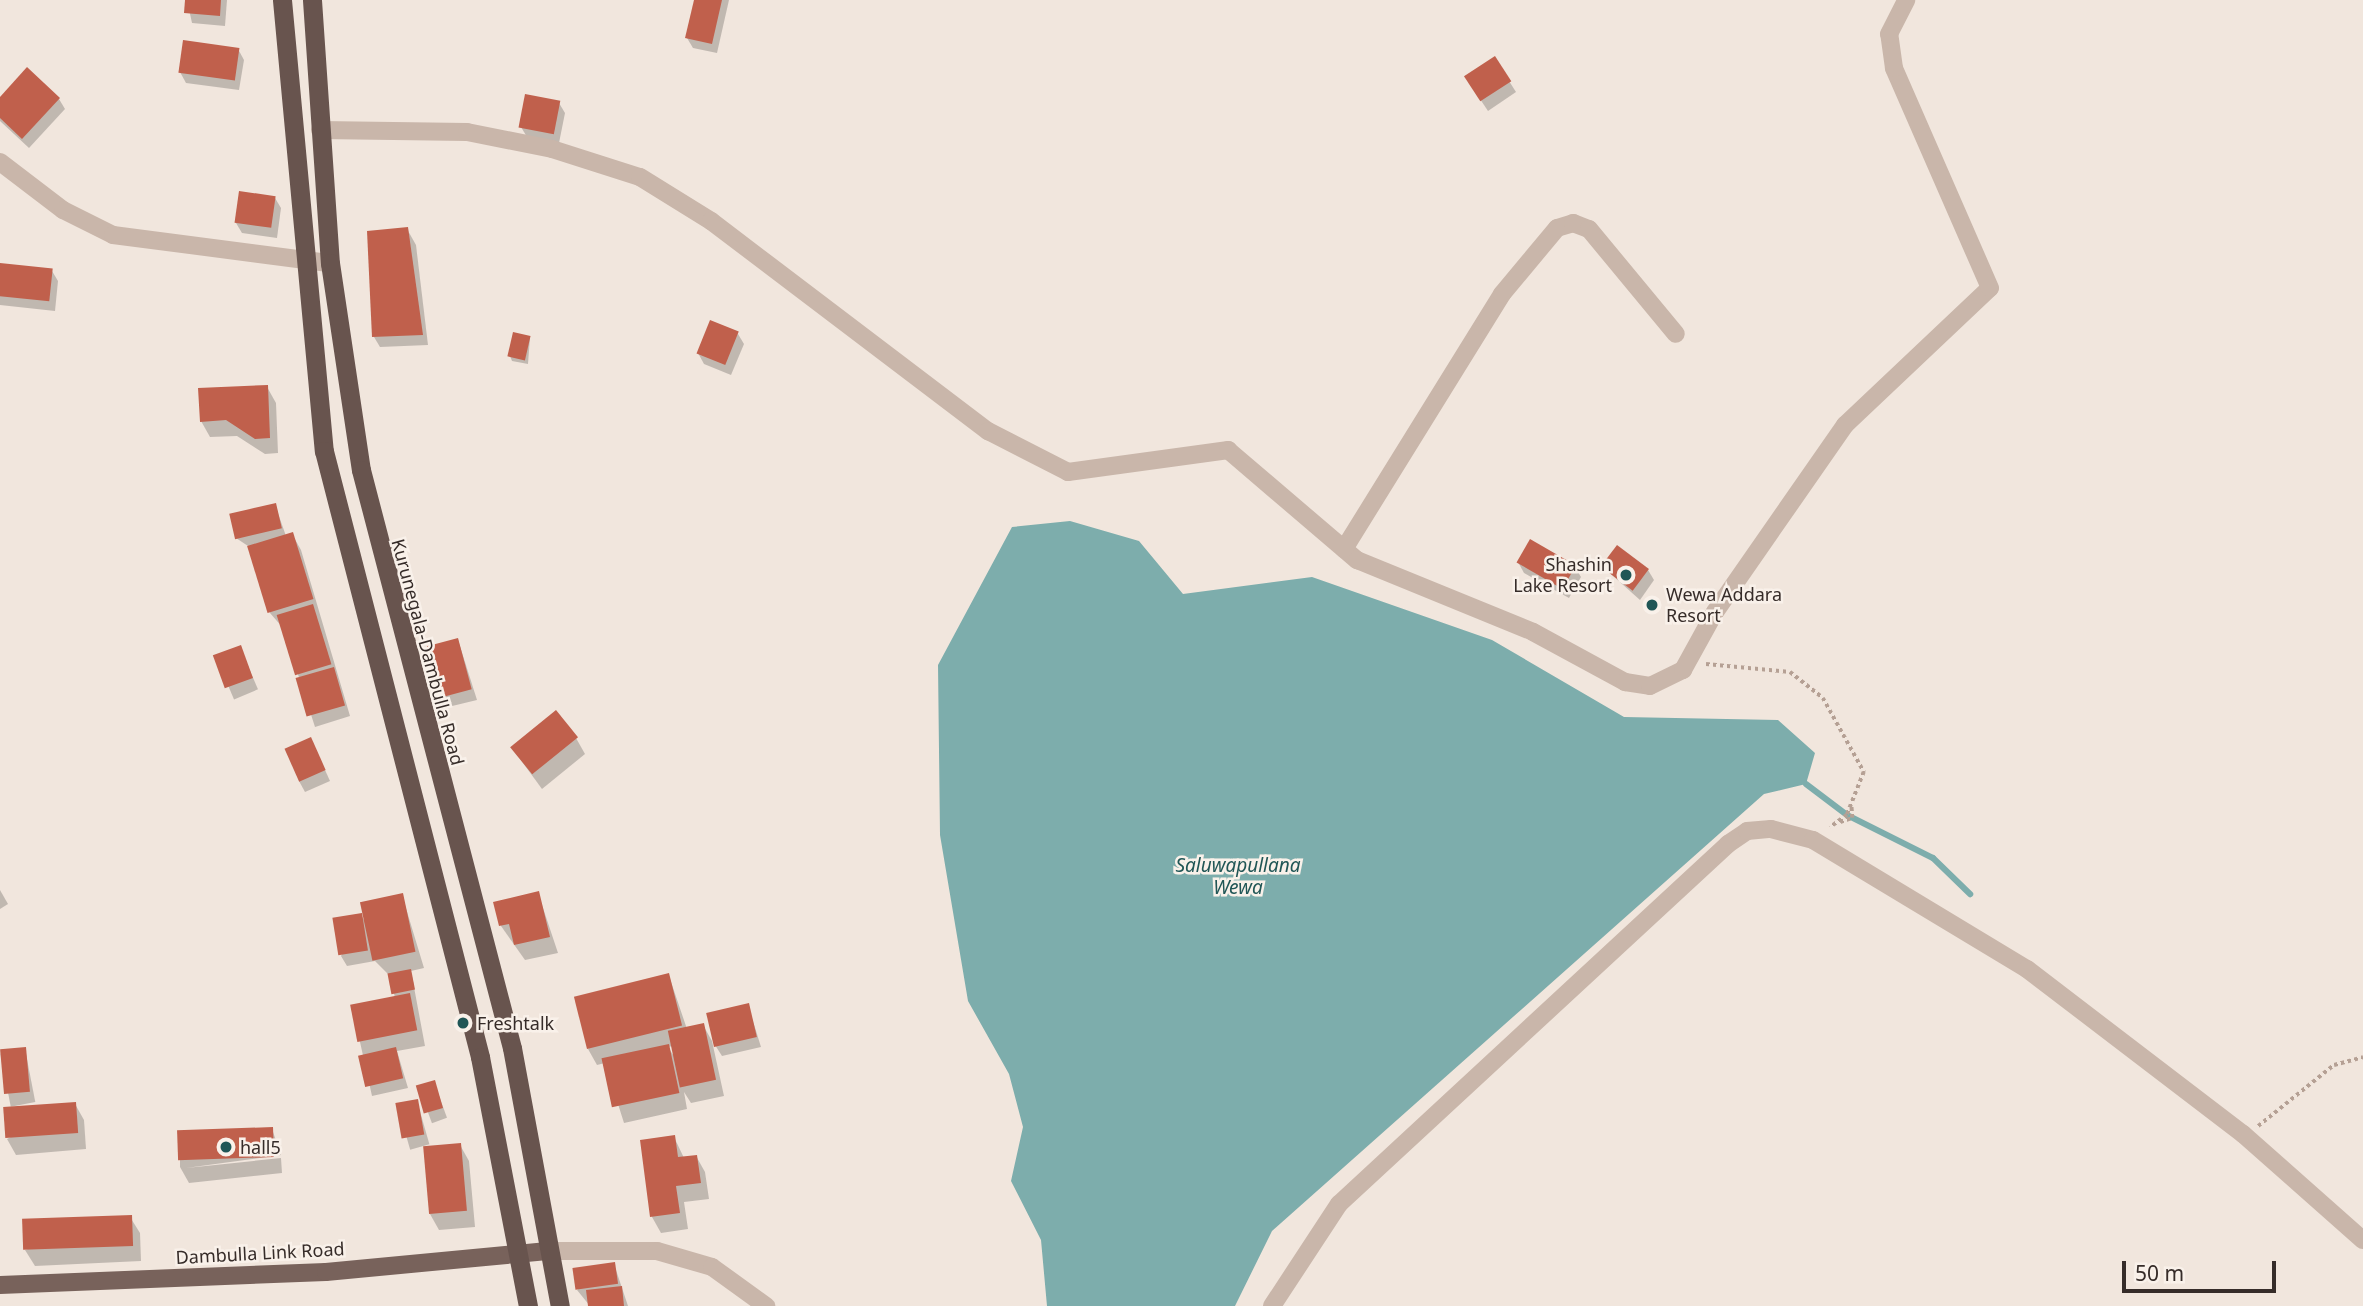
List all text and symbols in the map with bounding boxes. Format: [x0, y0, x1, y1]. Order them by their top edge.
street label: Kurunegala-Dambulla Road [387, 536, 469, 768]
place label: Shashin Lake Resort [1513, 554, 1612, 596]
marker: Shashin Lake Resort [1618, 567, 1634, 583]
place label: Wewa Addara Resort [1666, 584, 1782, 626]
marker: Wewa Addara Resort [1644, 597, 1660, 613]
water label: Saluwapullana Wewa [1175, 855, 1301, 899]
place label: Freshtalk [477, 1012, 554, 1034]
marker: Freshtalk [455, 1015, 471, 1031]
place label: hall5 [240, 1136, 281, 1158]
marker: hall5 [218, 1139, 234, 1155]
street label: Dambulla Link Road [175, 1238, 345, 1268]
scale bar [2125, 1246, 2279, 1290]
text: 50 m [2135, 1259, 2184, 1287]

